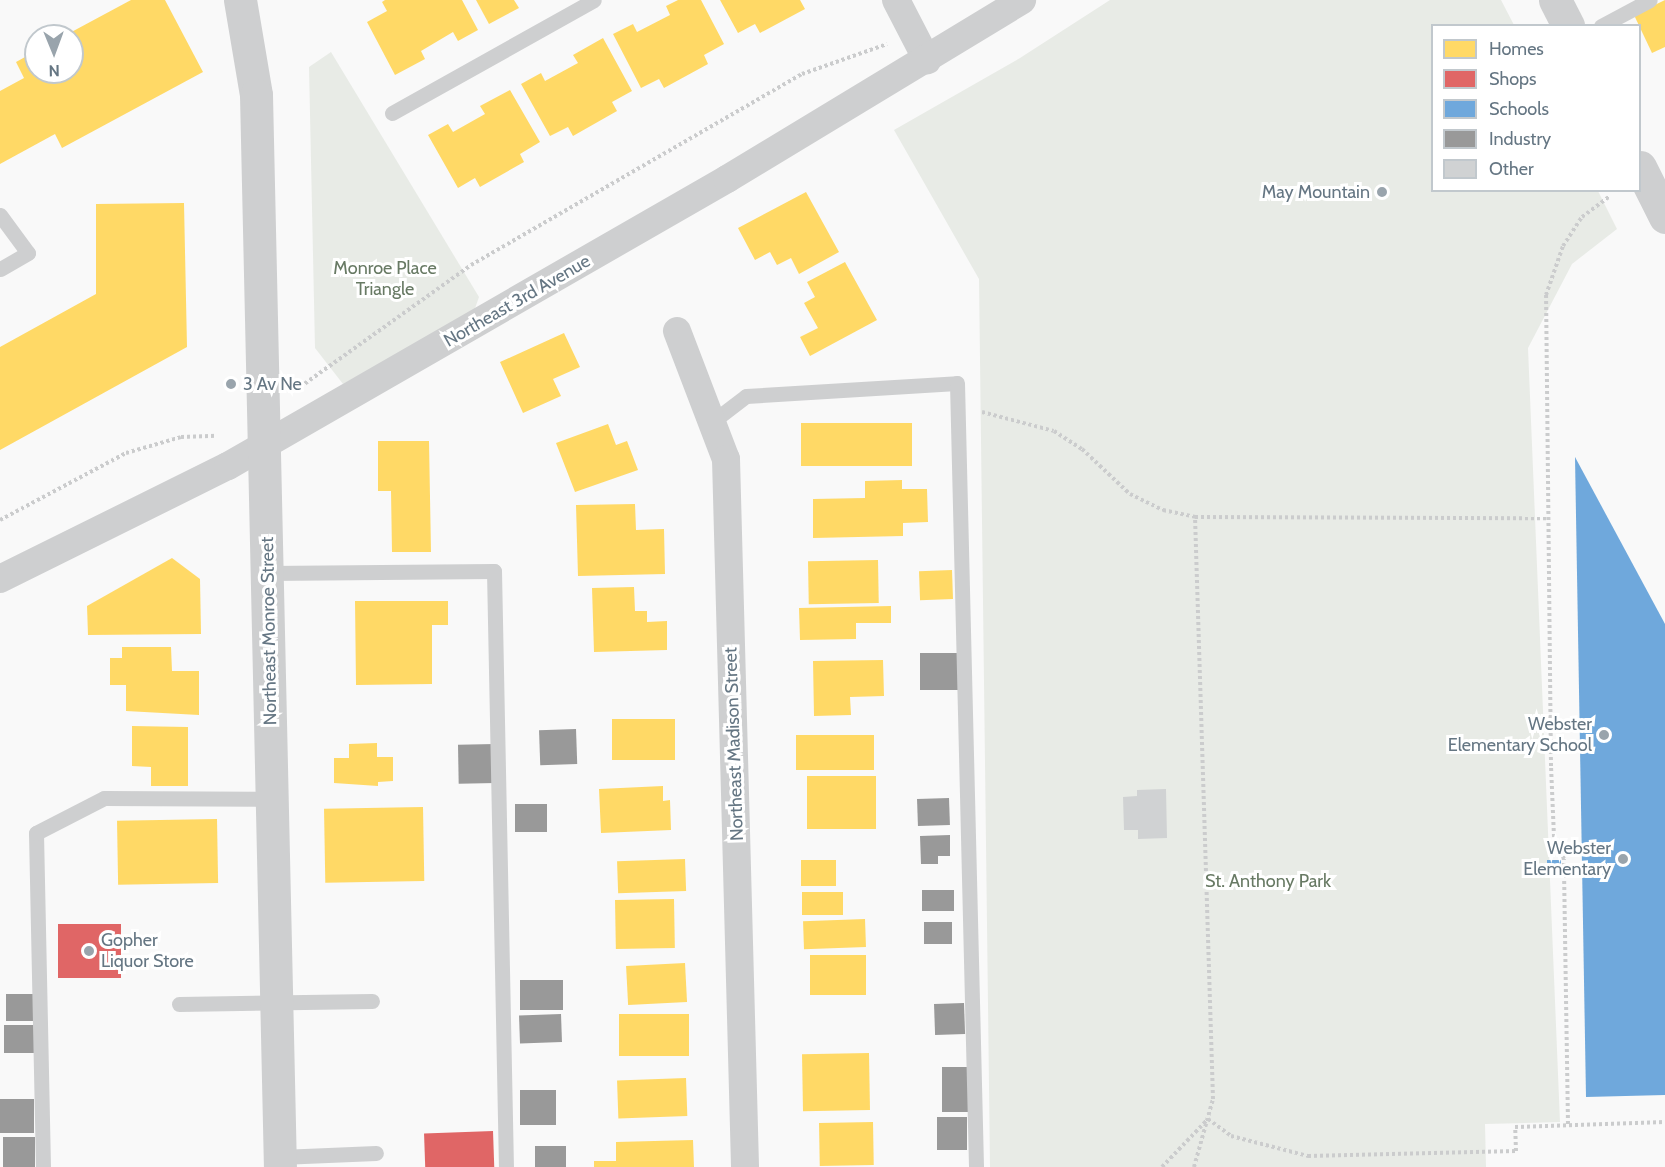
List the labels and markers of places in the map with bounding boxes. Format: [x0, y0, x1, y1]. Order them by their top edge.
place label: May Mountain [1262, 181, 1370, 203]
marker: May Mountain [1375, 185, 1389, 199]
place label: 3 Av Ne [243, 373, 302, 395]
marker: 3 Av Ne [224, 377, 238, 391]
place label: Webster Elementary School [1448, 714, 1592, 756]
marker: Webster Elementary School [1597, 728, 1611, 742]
place label: Webster Elementary [1523, 838, 1611, 880]
marker: Webster Elementary [1616, 852, 1630, 866]
place label: Gopher Liquor Store [101, 930, 194, 972]
marker: Gopher Liquor Store [82, 944, 96, 958]

